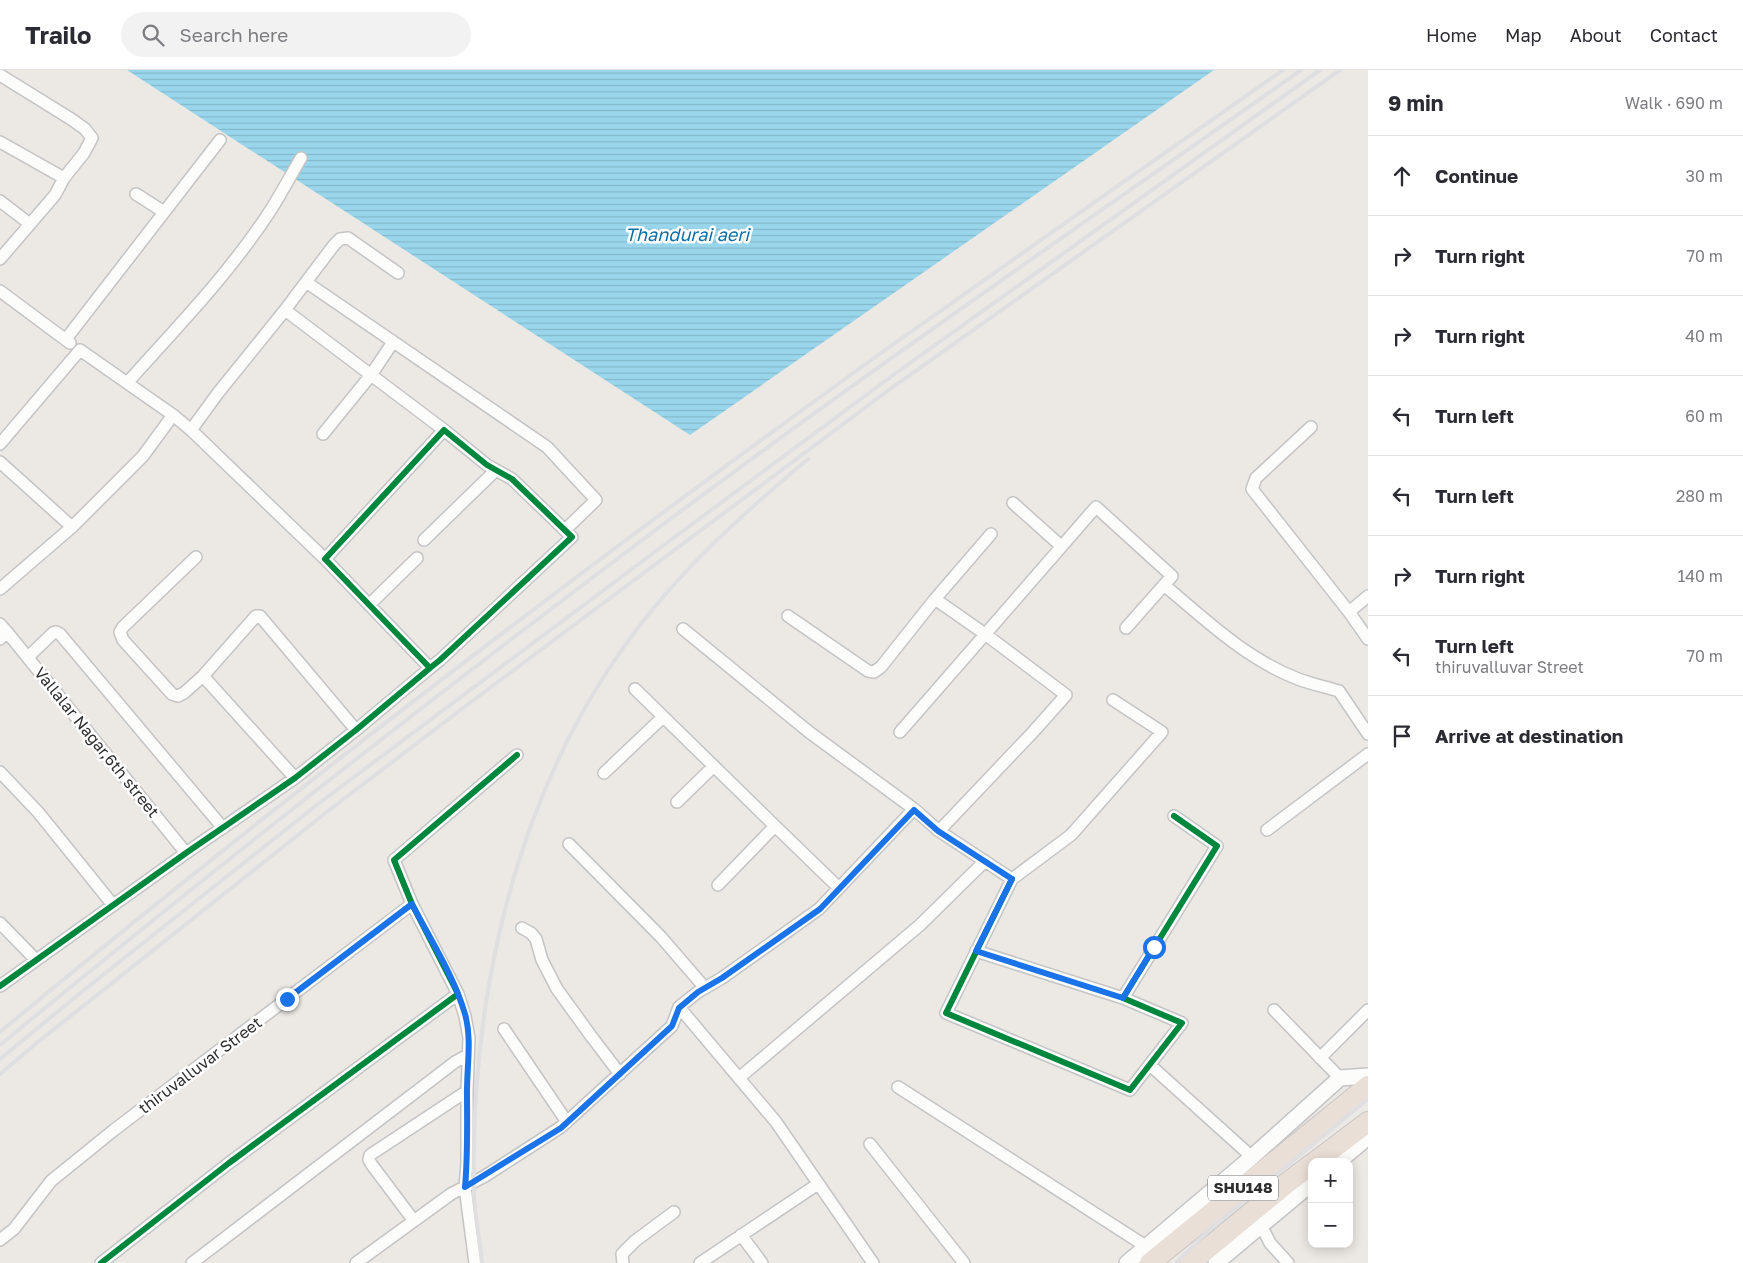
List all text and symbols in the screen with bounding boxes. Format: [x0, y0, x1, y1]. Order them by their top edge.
search box [121, 12, 471, 57]
text: Trailo [25, 20, 91, 49]
icon: search [139, 21, 167, 49]
text: Search here [179, 23, 288, 46]
text: Home [1426, 24, 1477, 46]
text: Map [1505, 24, 1542, 46]
text: About [1570, 24, 1622, 46]
text: Contact [1650, 24, 1718, 46]
text: 9 min [1388, 90, 1443, 116]
text: Walk · 690 m [1625, 93, 1723, 113]
icon: ahead [1388, 162, 1416, 190]
text: Continue [1435, 164, 1518, 187]
text: 30 m [1686, 166, 1723, 186]
water label: Thandurai aeri [625, 223, 751, 245]
icon: right [1388, 242, 1416, 270]
text: Turn right [1435, 244, 1525, 267]
text: 70 m [1686, 246, 1723, 266]
icon: right [1388, 322, 1416, 350]
text: Turn right [1435, 324, 1525, 347]
text: 40 m [1685, 326, 1723, 346]
icon: left [1388, 402, 1416, 430]
text: Turn left [1435, 404, 1514, 427]
text: 60 m [1685, 406, 1723, 426]
icon: left [1388, 482, 1416, 510]
text: Turn left [1435, 484, 1514, 507]
text: 280 m [1676, 486, 1723, 506]
icon: right [1388, 562, 1416, 590]
text: Turn right [1435, 564, 1525, 587]
text: 140 m [1677, 566, 1723, 586]
text: Turn left [1435, 634, 1514, 657]
icon: left [1388, 642, 1416, 670]
text: 70 m [1686, 646, 1723, 666]
text: thiruvalluvar Street [1435, 657, 1584, 677]
street label: Vallalar Nagar,6th street [30, 663, 164, 821]
icon: arrive [1388, 722, 1416, 750]
text: Arrive at destination [1435, 724, 1623, 747]
route start [1143, 936, 1166, 959]
route end [276, 988, 299, 1011]
street label: thiruvalluvar Street [134, 1012, 266, 1118]
map controls [1308, 1158, 1353, 1248]
button: + [1308, 1158, 1353, 1203]
road number: SHU148 [1208, 1176, 1278, 1200]
button: − [1308, 1203, 1353, 1248]

